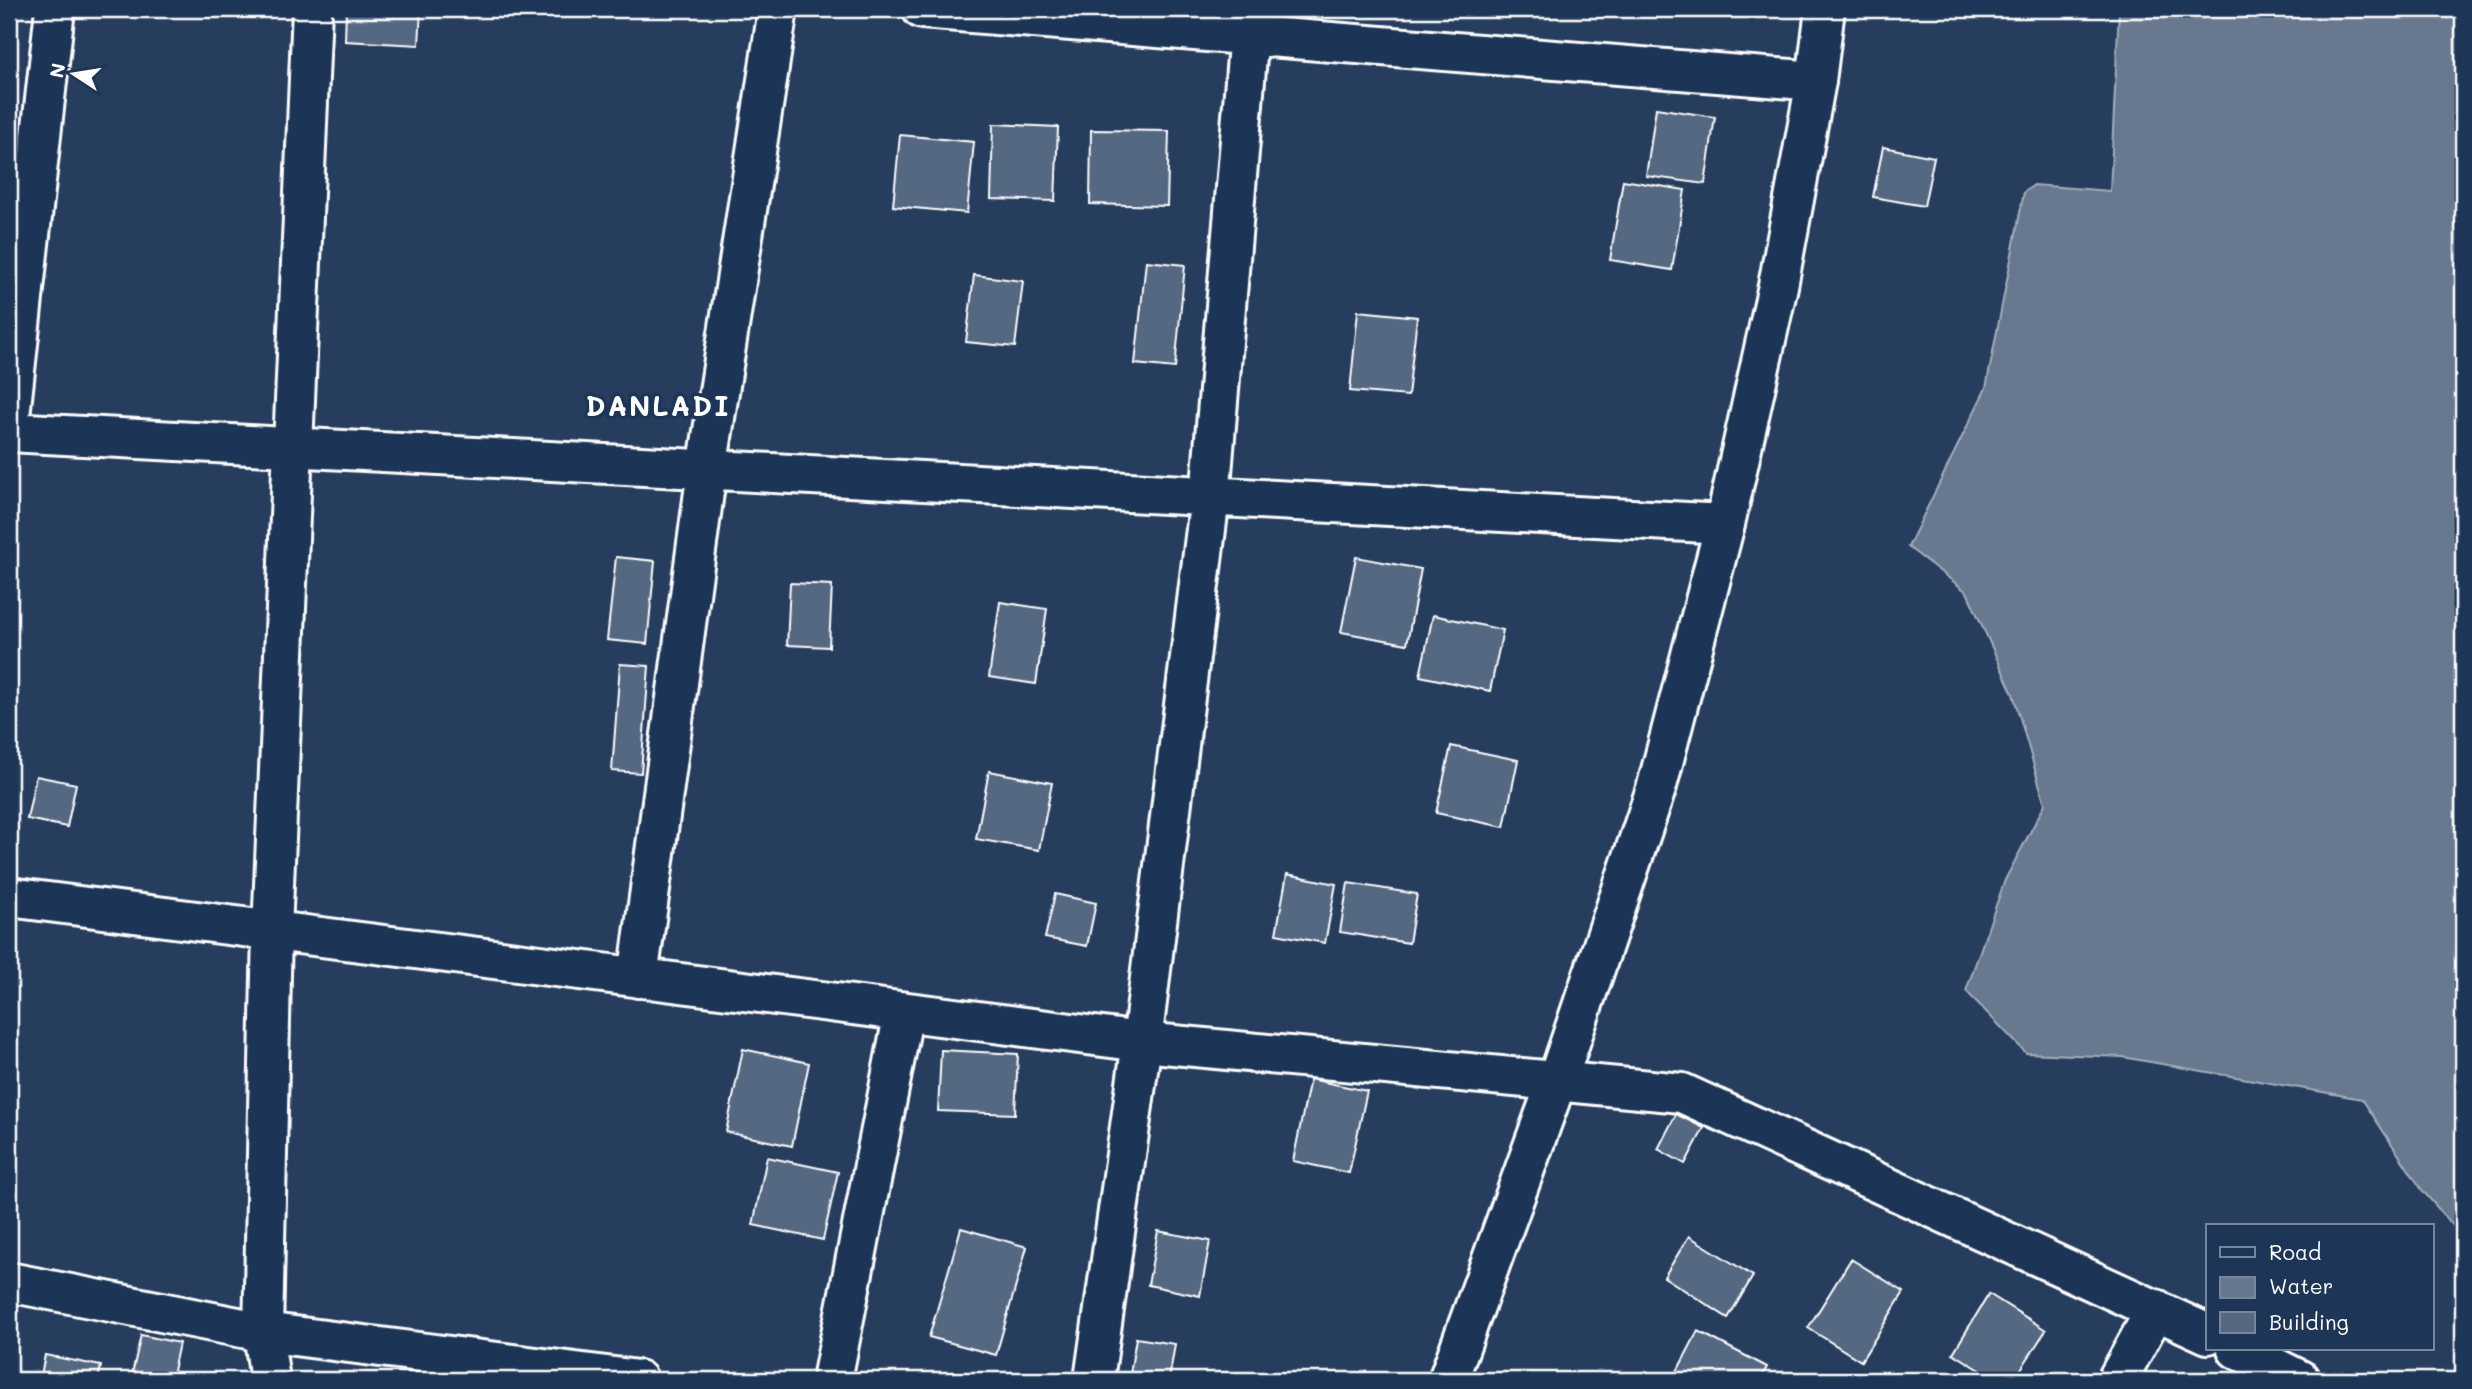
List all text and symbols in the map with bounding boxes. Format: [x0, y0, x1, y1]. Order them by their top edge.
north arrow [38, 38, 108, 108]
text: N [43, 61, 71, 80]
district label: DANLADI [586, 387, 730, 423]
legend [2206, 1224, 2434, 1350]
text: Road [2269, 1238, 2321, 1265]
text: Water [2269, 1272, 2333, 1299]
text: Building [2269, 1308, 2349, 1335]

